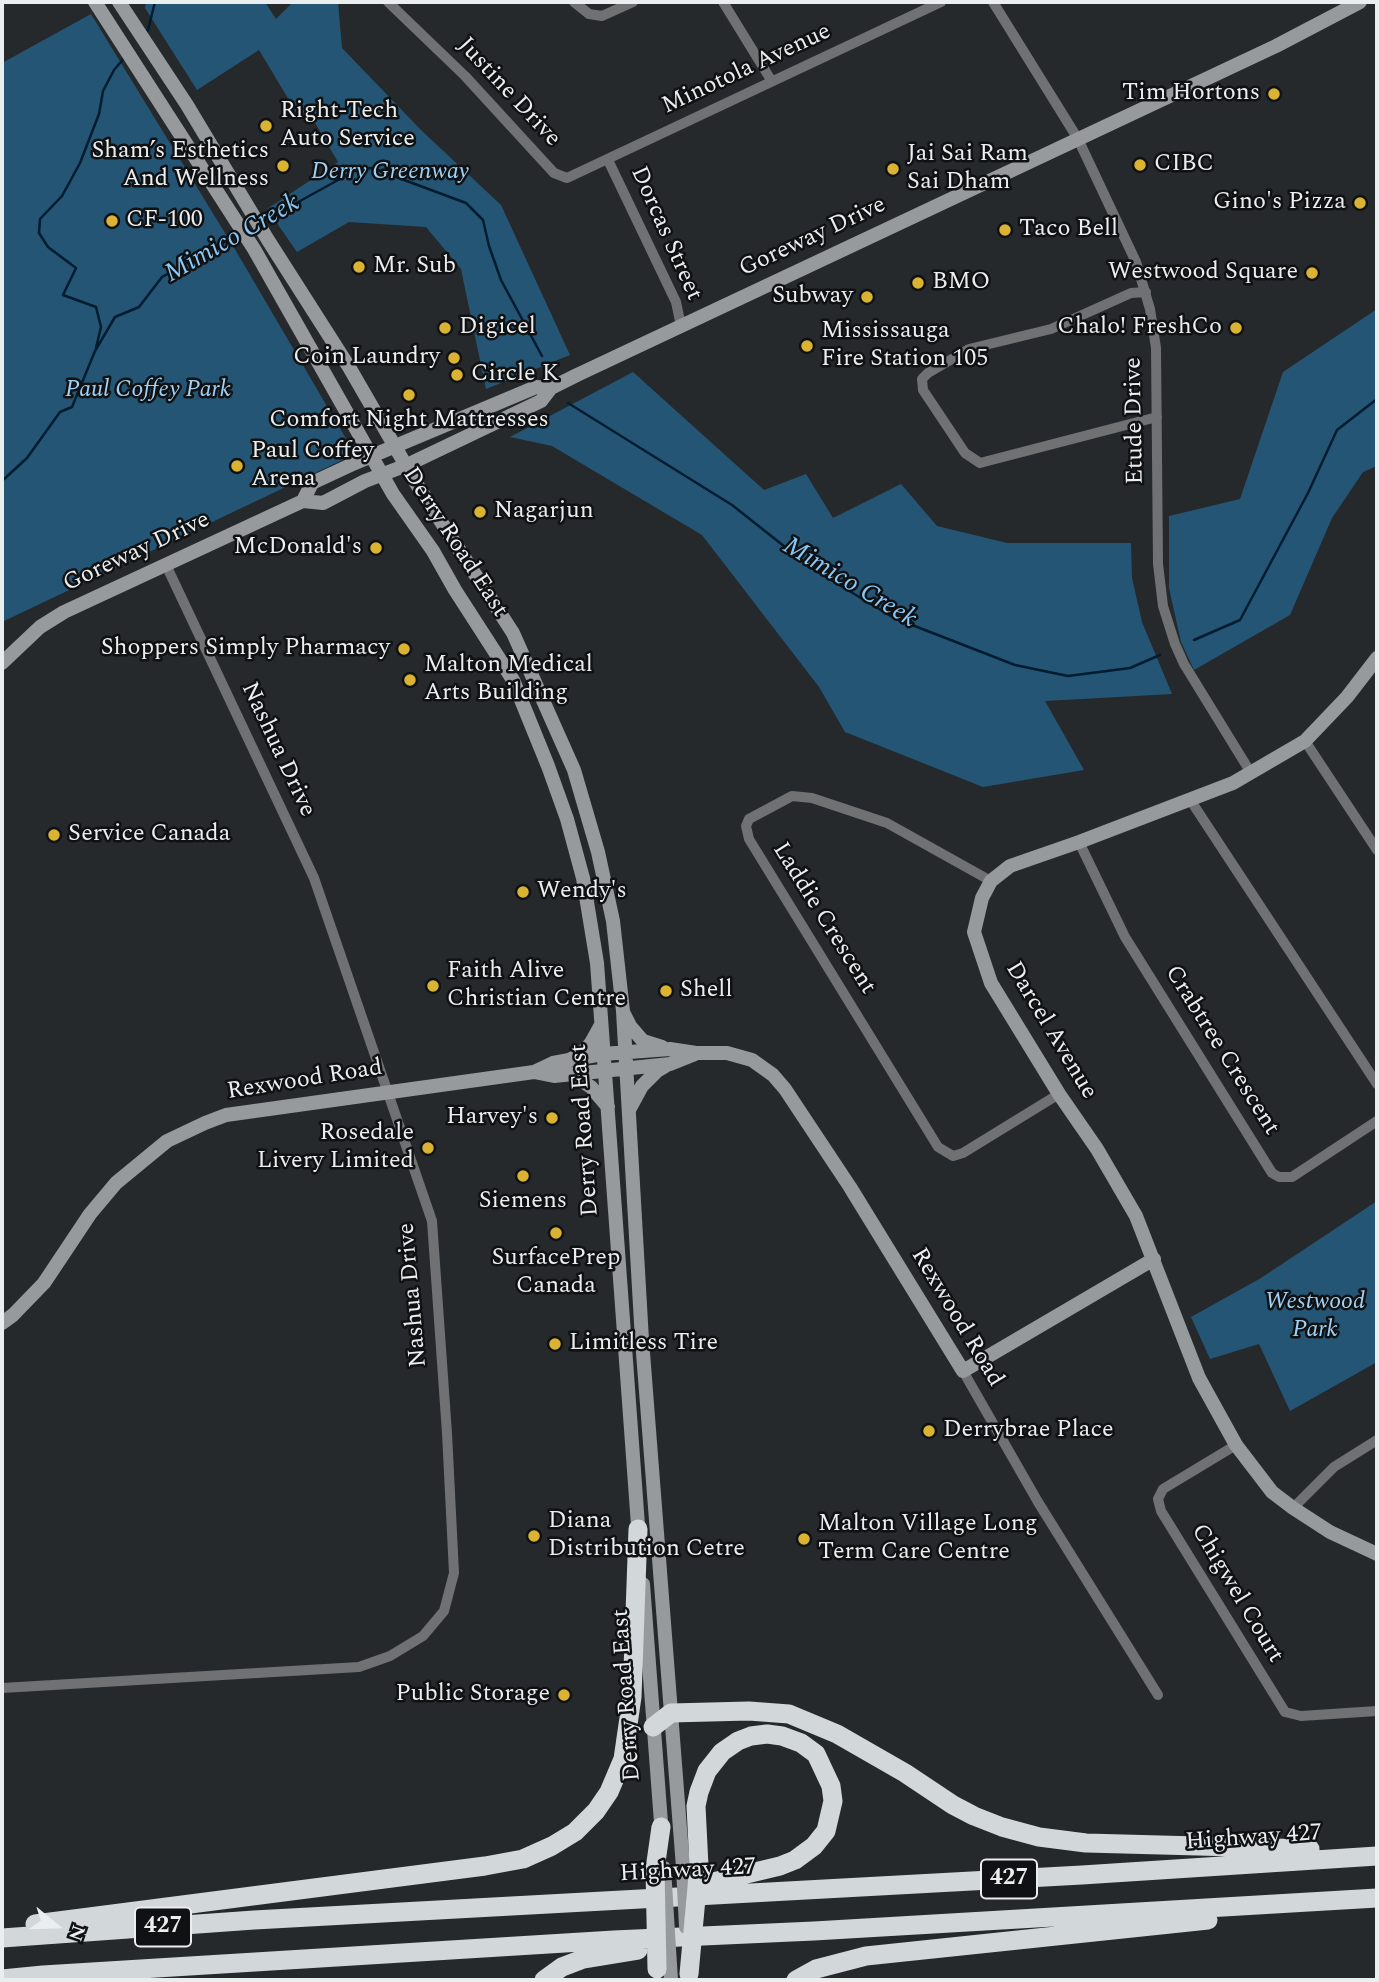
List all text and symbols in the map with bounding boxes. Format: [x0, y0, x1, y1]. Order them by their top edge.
street label: Minotola Avenue [658, 18, 836, 122]
street label: Justine Drive [450, 32, 566, 154]
place label: Tim Hortons [1122, 80, 1260, 108]
marker: Tim Hortons [1266, 86, 1282, 102]
place label: Right-Tech Auto Service [280, 98, 415, 154]
marker: Right-Tech Auto Service [258, 118, 274, 134]
place label: Sham’s Esthetics And Wellness [91, 138, 269, 194]
place label: Jai Sai Ram Sai Dham [907, 141, 1028, 197]
place label: CIBC [1154, 151, 1214, 179]
marker: CIBC [1132, 157, 1148, 173]
marker: Sham’s Esthetics And Wellness [275, 158, 291, 174]
park label: Derry Greenway [311, 159, 469, 187]
marker: Jai Sai Ram Sai Dham [885, 161, 901, 177]
street label: Dorcas Street [623, 163, 707, 305]
water label: Mimico Creek [160, 189, 306, 291]
place label: Gino's Pizza [1213, 189, 1346, 217]
street label: Goreway Drive [735, 191, 891, 285]
marker: Gino's Pizza [1352, 195, 1368, 211]
place label: CF-100 [126, 207, 203, 235]
marker: CF-100 [104, 213, 120, 229]
place label: Taco Bell [1019, 216, 1118, 244]
marker: Taco Bell [997, 222, 1013, 238]
place label: Mr. Sub [373, 253, 456, 281]
marker: Mr. Sub [351, 259, 367, 275]
place label: Westwood Square [1108, 259, 1298, 287]
marker: Westwood Square [1304, 265, 1320, 281]
place label: BMO [932, 269, 990, 297]
marker: BMO [910, 275, 926, 291]
place label: Subway [772, 283, 853, 311]
marker: Subway [859, 289, 875, 305]
place label: Digicel [459, 314, 536, 342]
place label: Chalo! FreshCo [1057, 314, 1222, 342]
place label: Mississauga Fire Station 105 [821, 318, 988, 374]
marker: Digicel [437, 320, 453, 336]
marker: Chalo! FreshCo [1228, 320, 1244, 336]
marker: Mississauga Fire Station 105 [799, 338, 815, 354]
place label: Coin Laundry [293, 344, 440, 372]
marker: Coin Laundry [446, 350, 462, 366]
street label: Etude Drive [1120, 357, 1152, 485]
place label: Circle K [471, 361, 559, 389]
marker: Circle K [449, 367, 465, 383]
park label: Paul Coffey Park [65, 377, 231, 405]
marker: Comfort Night Mattresses [401, 387, 417, 403]
place label: Comfort Night Mattresses [269, 407, 549, 435]
place label: Paul Coffey Arena [251, 438, 374, 494]
marker: Paul Coffey Arena [229, 458, 245, 474]
street label: Derry Road East [395, 463, 513, 623]
place label: Nagarjun [494, 498, 594, 526]
marker: Nagarjun [472, 504, 488, 520]
street label: Goreway Drive [59, 506, 215, 600]
water label: Mimico Creek [776, 532, 922, 636]
place label: McDonald's [234, 534, 362, 562]
marker: McDonald's [368, 540, 384, 556]
place label: Shoppers Simply Pharmacy [101, 635, 390, 663]
marker: Shoppers Simply Pharmacy [396, 641, 412, 657]
place label: Malton Medical Arts Building [424, 652, 593, 708]
marker: Malton Medical Arts Building [402, 672, 418, 688]
street label: Nashua Drive [233, 678, 321, 822]
place label: Service Canada [68, 821, 230, 849]
marker: Service Canada [46, 827, 62, 843]
street label: Laddie Crescent [765, 838, 881, 1000]
place label: Wendy's [537, 878, 627, 906]
marker: Wendy's [515, 884, 531, 900]
street label: Darcel Avenue [998, 957, 1102, 1105]
place label: Faith Alive Christian Centre [447, 958, 626, 1014]
street label: Crabtree Crescent [1157, 961, 1285, 1141]
place label: Shell [680, 977, 732, 1005]
marker: Faith Alive Christian Centre [425, 978, 441, 994]
marker: Shell [658, 983, 674, 999]
street label: Derry Road East [566, 1043, 606, 1217]
street label: Rexwood Road [225, 1055, 385, 1107]
place label: Harvey's [446, 1104, 538, 1132]
marker: Harvey's [544, 1110, 560, 1126]
place label: Rosedale Livery Limited [257, 1120, 414, 1176]
marker: Rosedale Livery Limited [420, 1140, 436, 1156]
marker: Siemens [515, 1168, 531, 1184]
place label: Siemens [479, 1188, 567, 1216]
street label: Nashua Drive [393, 1222, 435, 1368]
marker: SurfacePrep Canada [548, 1225, 564, 1241]
street label: Rexwood Road [903, 1243, 1009, 1393]
place label: SurfacePrep Canada [492, 1245, 620, 1301]
park label: Westwood Park [1265, 1289, 1365, 1345]
place label: Limitless Tire [569, 1330, 718, 1358]
marker: Limitless Tire [547, 1336, 563, 1352]
place label: Derrybrae Place [943, 1417, 1114, 1445]
marker: Derrybrae Place [921, 1423, 937, 1439]
place label: Diana Distribution Cetre [548, 1508, 745, 1564]
place label: Malton Village Long Term Care Centre [818, 1511, 1038, 1567]
street label: Chigwel Court [1183, 1520, 1289, 1668]
marker: Diana Distribution Cetre [526, 1528, 542, 1544]
marker: Malton Village Long Term Care Centre [796, 1531, 812, 1547]
street label: Derry Road East [608, 1608, 648, 1782]
place label: Public Storage [395, 1681, 550, 1709]
marker: Public Storage [556, 1687, 572, 1703]
street label: Highway 427 [1185, 1820, 1323, 1858]
street label: Highway 427 [619, 1854, 757, 1890]
road number: 427 [981, 1860, 1037, 1898]
north arrow [21, 1891, 91, 1961]
road number: 427 [135, 1908, 191, 1946]
text: N [60, 1921, 93, 1945]

